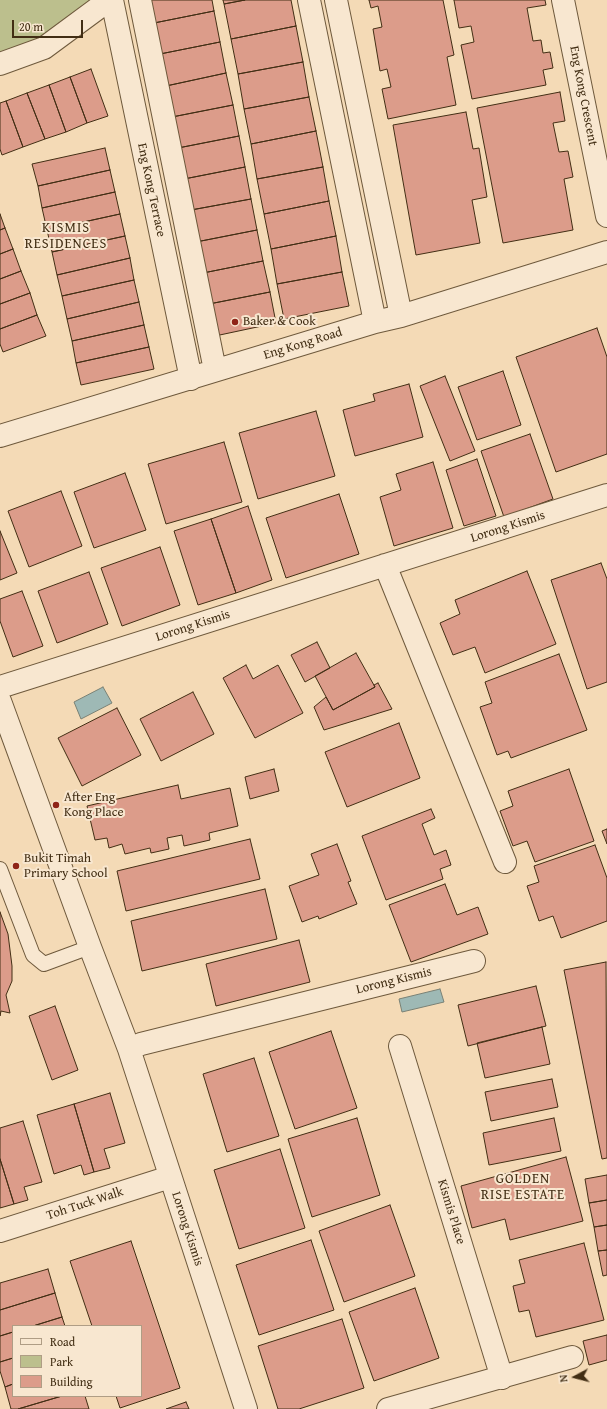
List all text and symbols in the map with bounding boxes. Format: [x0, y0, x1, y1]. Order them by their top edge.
scale bar [14, 12, 85, 38]
text: 20 m [19, 18, 43, 35]
street label: Eng Kong Crescent [566, 45, 600, 147]
street label: Eng Kong Terrace [133, 142, 169, 238]
district label: KISMIS RESIDENCES [25, 220, 107, 252]
place label: Baker & Cook [243, 314, 316, 330]
marker: Baker & Cook [230, 317, 240, 327]
street label: Eng Kong Road [262, 325, 344, 363]
street label: Lorong Kismis [469, 508, 547, 546]
street label: Lorong Kismis [154, 607, 232, 645]
place label: After Eng Kong Place [64, 790, 124, 821]
marker: After Eng Kong Place [51, 800, 61, 810]
place label: Bukit Timah Primary School [24, 851, 108, 882]
marker: Bukit Timah Primary School [11, 861, 21, 871]
street label: Lorong Kismis [355, 964, 433, 998]
district label: GOLDEN RISE ESTATE [481, 1171, 565, 1204]
street label: Kismis Place [434, 1177, 468, 1247]
street label: Toh Tuck Walk [45, 1184, 125, 1224]
street label: Lorong Kismis [168, 1190, 206, 1268]
legend [12, 1325, 142, 1397]
text: Road [50, 1333, 75, 1350]
text: Park [50, 1353, 73, 1370]
north arrow [555, 1357, 595, 1397]
text: Building [50, 1373, 93, 1390]
text: N [555, 1374, 571, 1383]

